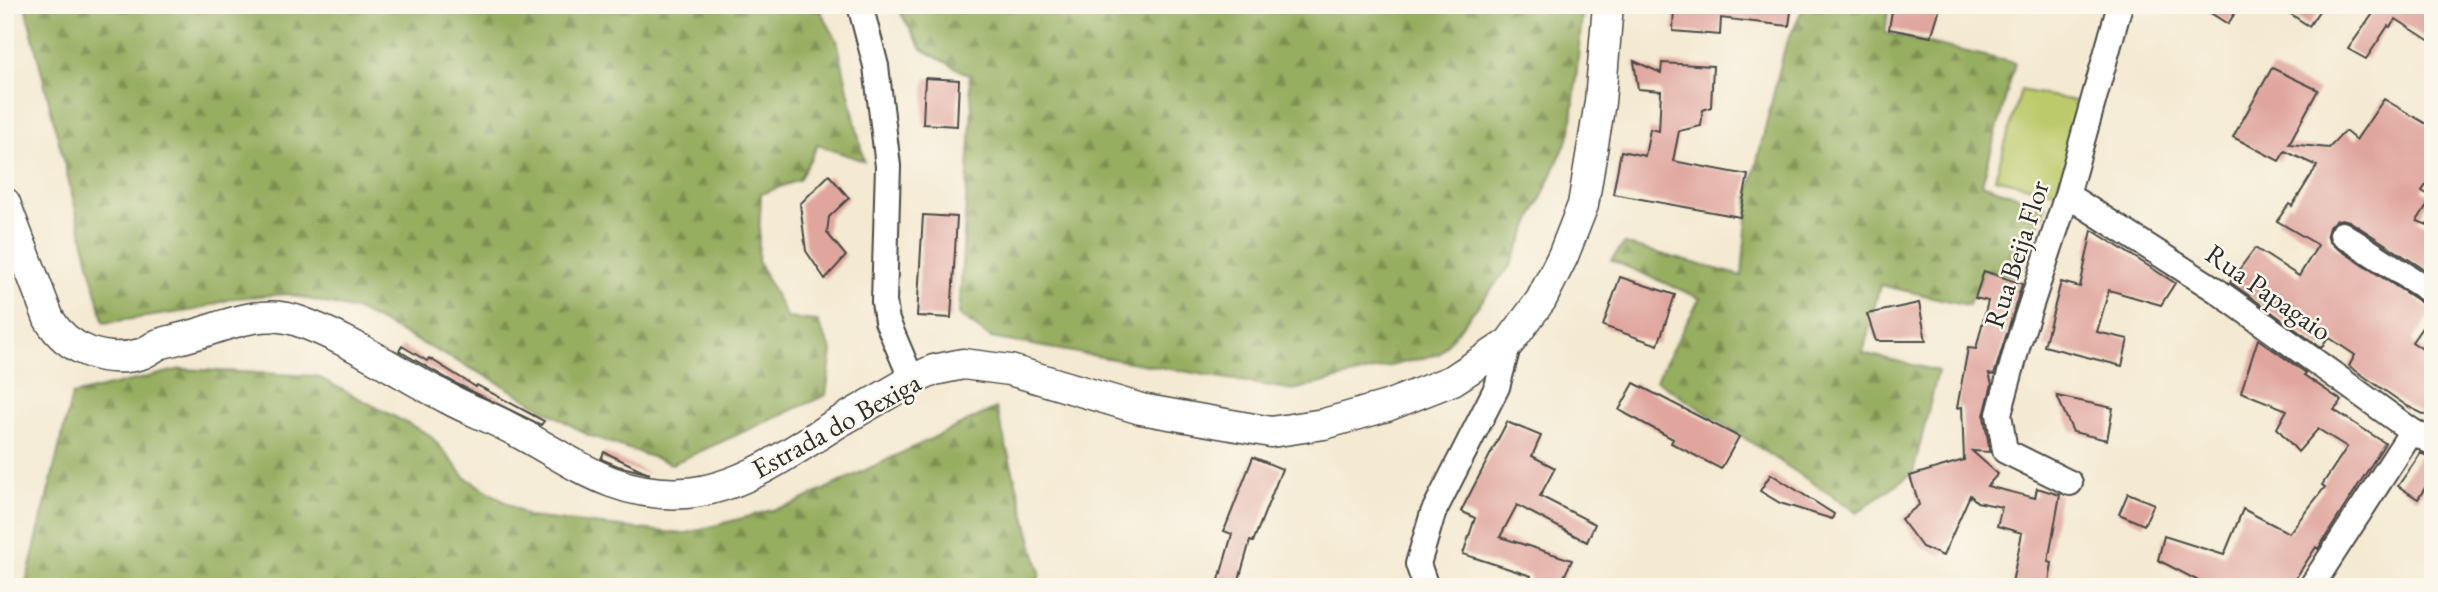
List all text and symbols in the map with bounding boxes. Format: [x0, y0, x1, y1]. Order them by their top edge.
street label: Rua Beija Flor [1975, 175, 2057, 332]
street label: Rua Papagaio [2199, 235, 2339, 349]
street label: Estrada do Bexiga [745, 363, 928, 486]

